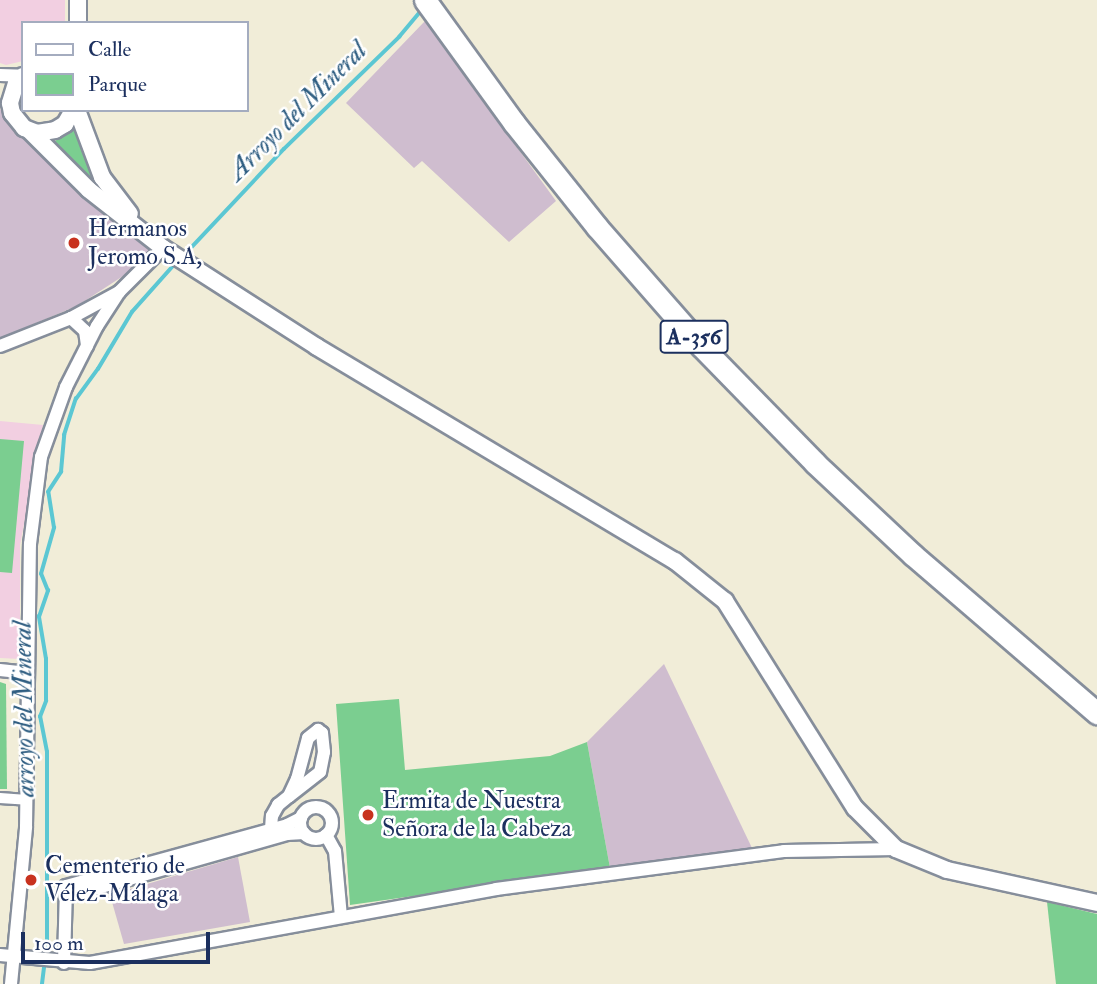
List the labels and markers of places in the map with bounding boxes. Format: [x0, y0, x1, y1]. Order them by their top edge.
place label: Hermanos Jeromo S.A, [88, 215, 202, 271]
marker: Hermanos Jeromo S.A, [66, 235, 82, 251]
place label: Ermita de Nuestra Señora de la Cabeza [382, 787, 572, 843]
marker: Ermita de Nuestra Señora de la Cabeza [360, 807, 376, 823]
place label: Cementerio de Vélez-Málaga [45, 852, 185, 908]
marker: Cementerio de Vélez-Málaga [23, 872, 39, 888]

